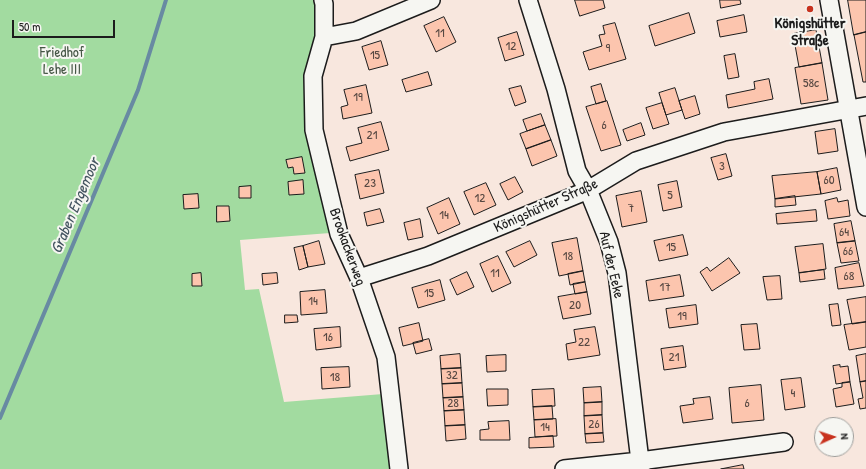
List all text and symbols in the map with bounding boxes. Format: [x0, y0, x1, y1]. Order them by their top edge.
marker: Königshütter Straße [805, 4, 815, 14]
scale bar [14, 12, 117, 38]
place label: Königshütter Straße [775, 15, 845, 50]
text: 50 m [19, 18, 40, 35]
house number: 11 [435, 26, 445, 42]
house number: 12 [506, 39, 516, 55]
house number: 9 [606, 41, 610, 57]
park label: Friedhof Lehe III [40, 44, 84, 79]
house number: 15 [370, 48, 380, 64]
house number: 58c [803, 76, 819, 92]
house number: 19 [353, 90, 363, 106]
house number: 6 [601, 118, 607, 134]
house number: 21 [367, 128, 377, 144]
water label: Graben Engemoor [47, 155, 105, 257]
house number: 3 [719, 159, 725, 175]
house number: 60 [823, 173, 835, 189]
street label: Königshütter Straße [491, 175, 601, 237]
house number: 23 [364, 176, 376, 192]
house number: 5 [667, 188, 673, 204]
house number: 12 [475, 191, 485, 207]
house number: 7 [628, 201, 634, 217]
street label: Brookackerweg [325, 206, 369, 288]
house number: 14 [439, 208, 449, 224]
house number: 64 [839, 225, 849, 241]
street label: Auf der Eeke [595, 230, 627, 300]
house number: 15 [666, 240, 676, 256]
house number: 66 [843, 244, 853, 260]
house number: 18 [563, 249, 573, 265]
house number: 11 [490, 266, 500, 282]
house number: 68 [844, 269, 854, 285]
house number: 17 [659, 280, 671, 296]
house number: 15 [424, 286, 434, 302]
house number: 14 [308, 294, 318, 310]
house number: 20 [569, 298, 581, 314]
house number: 19 [677, 309, 687, 325]
house number: 16 [323, 330, 333, 346]
house number: 22 [578, 335, 590, 351]
house number: 21 [669, 350, 679, 366]
house number: 32 [446, 368, 458, 384]
house number: 18 [330, 370, 340, 386]
house number: 4 [791, 386, 795, 402]
house number: 28 [447, 396, 459, 412]
house number: 6 [744, 396, 750, 412]
house number: 26 [588, 417, 600, 433]
north arrow [814, 417, 854, 457]
house number: 14 [540, 420, 550, 436]
text: N [838, 433, 852, 440]

